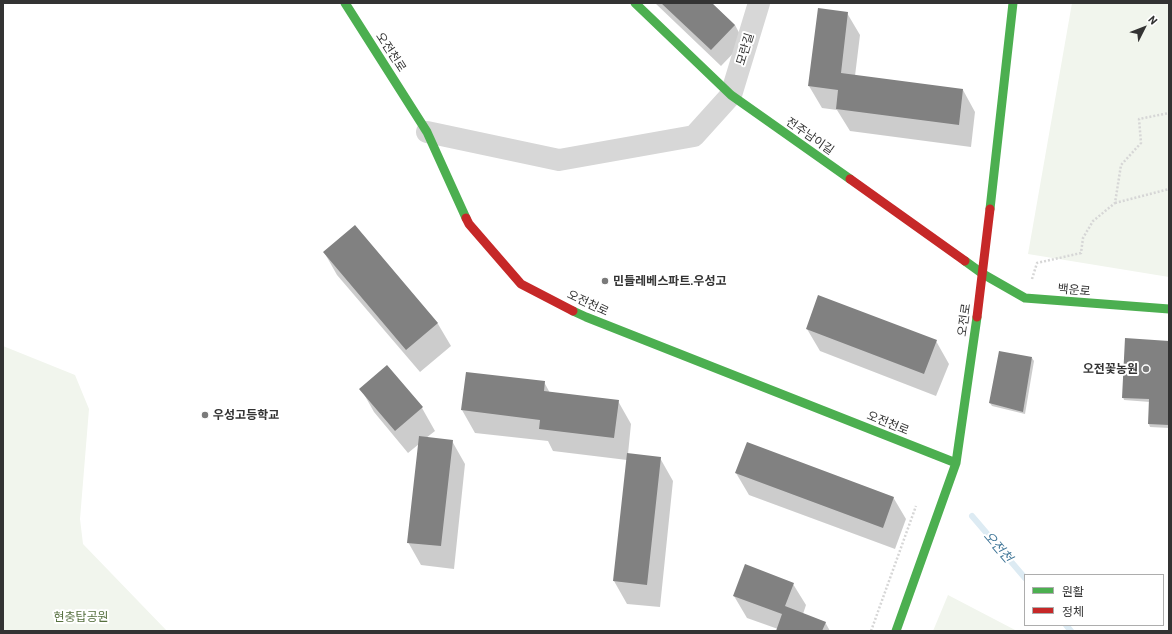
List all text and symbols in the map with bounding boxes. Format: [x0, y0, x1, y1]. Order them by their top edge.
north arrow [1124, 8, 1164, 48]
text: N [1146, 13, 1161, 27]
street label: 오전천로 [373, 30, 409, 74]
street label: 모란길 [733, 31, 757, 67]
street label: 전주남이길 [783, 114, 837, 158]
place label: 민들레베스파트.우성고 [613, 274, 727, 288]
marker: 민들레베스파트.우성고 [600, 276, 610, 286]
street label: 백운로 [1057, 281, 1091, 299]
street label: 오전천로 [565, 287, 611, 319]
street label: 오전로 [955, 303, 973, 337]
place label: 오전꽃농원 [1083, 362, 1138, 376]
marker: 오전꽃농원 [1141, 364, 1151, 374]
place label: 우성고등학교 [213, 408, 279, 422]
street label: 오전천로 [865, 408, 911, 438]
marker: 우성고등학교 [200, 410, 210, 420]
water label: 오전천 [980, 528, 1016, 566]
legend [1024, 574, 1164, 626]
text: 원활 [1062, 584, 1084, 598]
text: 정체 [1062, 604, 1084, 618]
park label: 현충탑공원 [53, 610, 109, 624]

